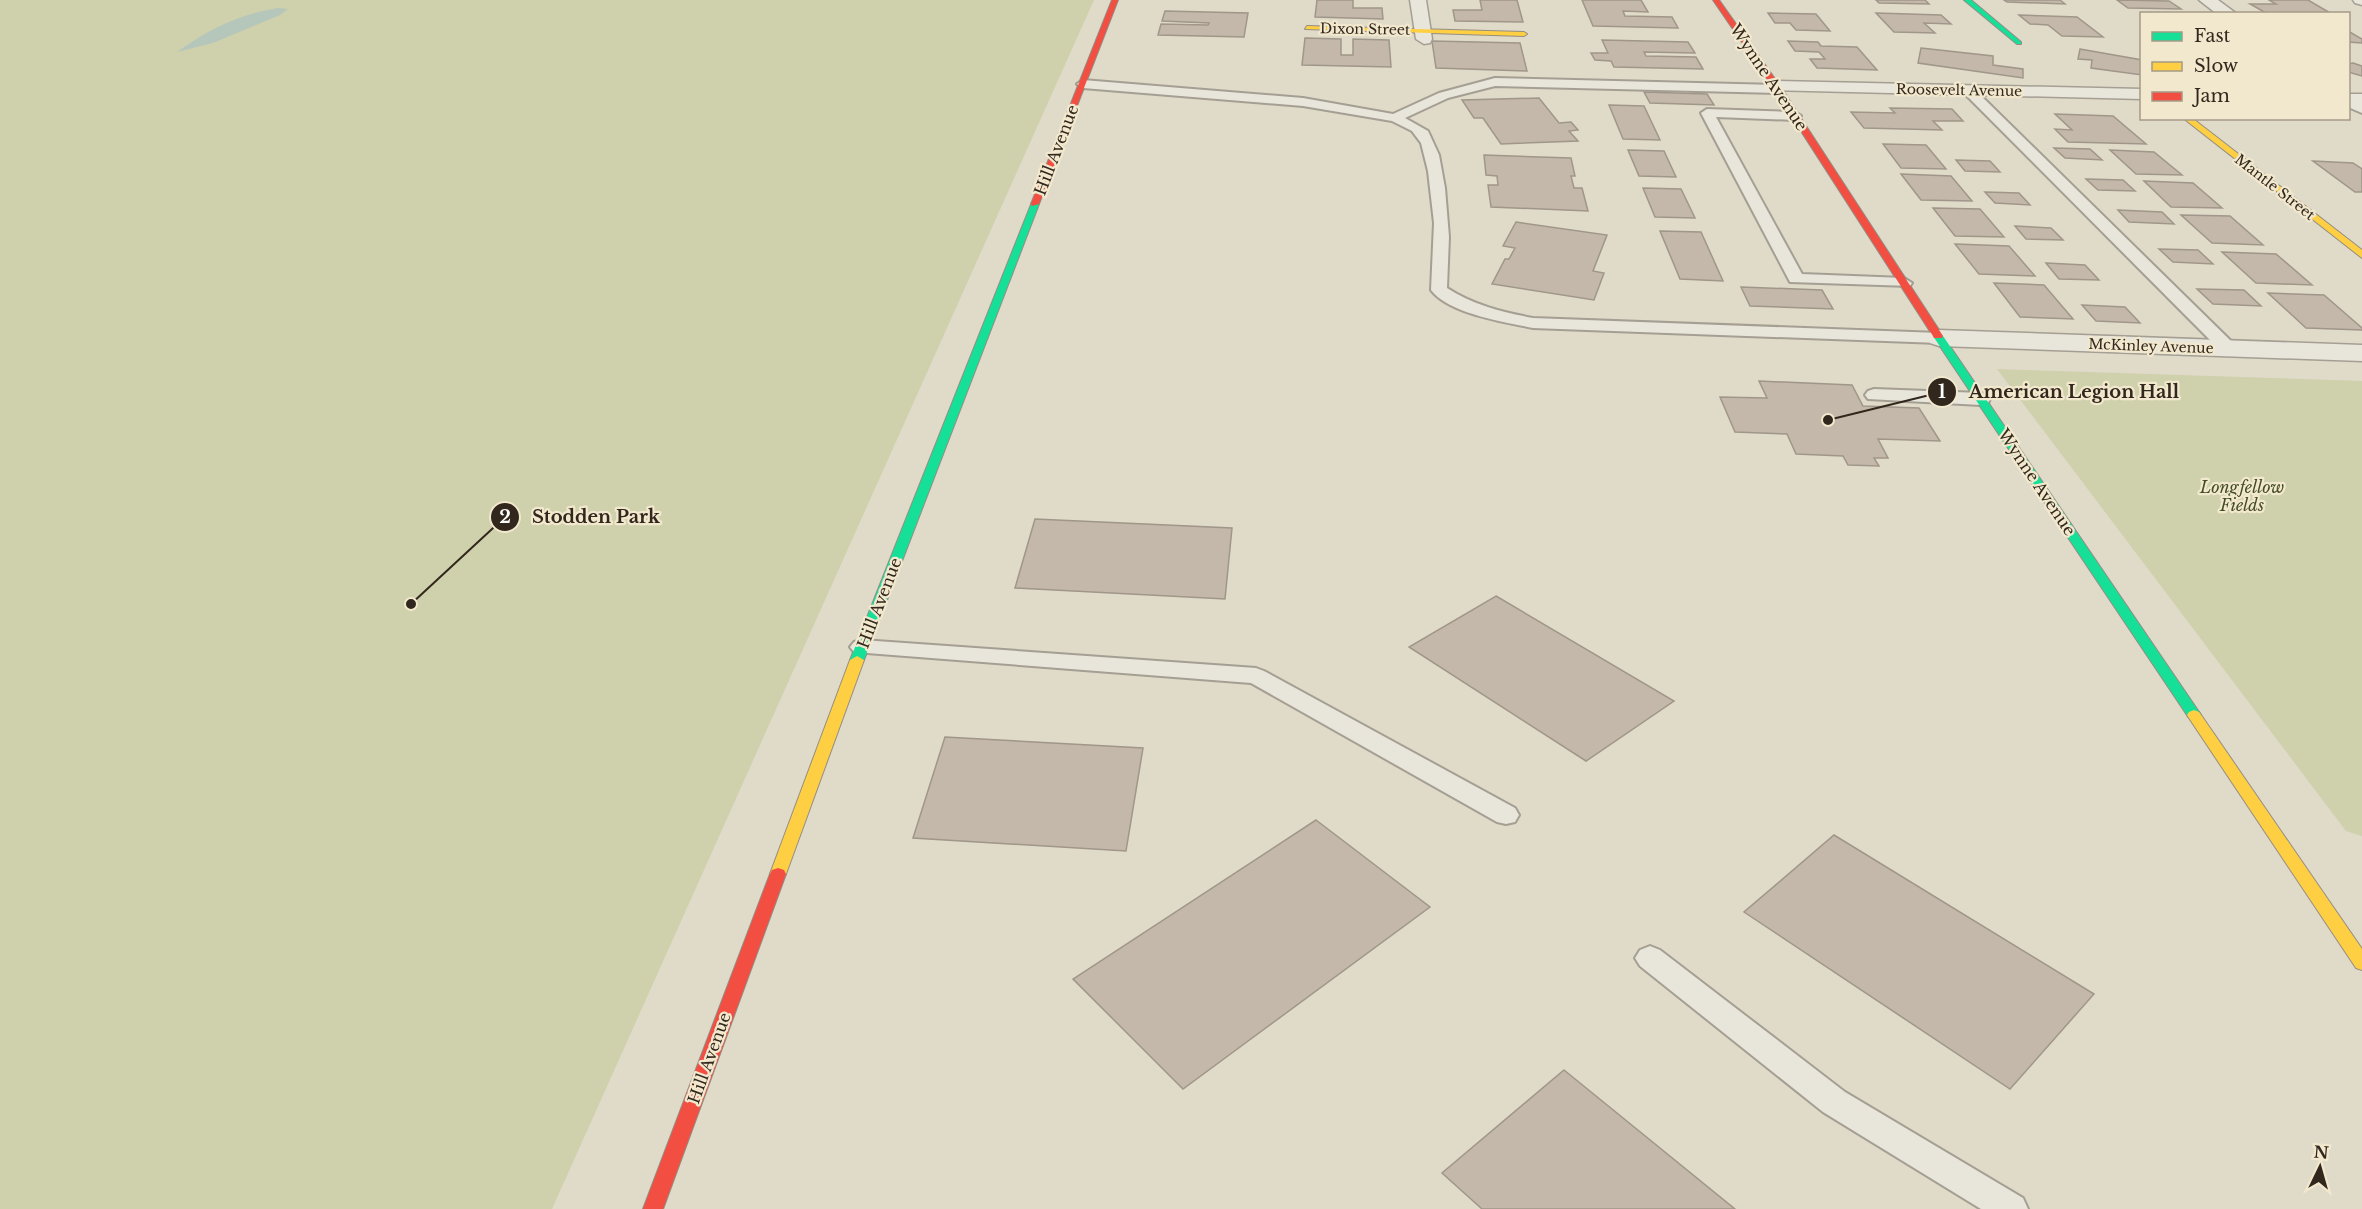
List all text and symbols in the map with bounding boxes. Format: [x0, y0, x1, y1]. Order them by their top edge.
legend [2140, 12, 2350, 120]
street label: Dixon Street [1320, 19, 1411, 39]
street label: Wynne Avenue [1725, 19, 1812, 134]
text: Fast [2194, 25, 2231, 47]
text: Slow [2194, 55, 2239, 77]
street label: Roosevelt Avenue [1896, 80, 2022, 100]
text: Jam [2192, 85, 2230, 107]
street label: Hill Avenue [1030, 102, 1082, 198]
street label: Mantle Street [2231, 150, 2319, 224]
street label: McKinley Avenue [2088, 335, 2214, 357]
callout: American Legion Hall [1927, 374, 2191, 410]
text: 1 [1938, 381, 1946, 403]
text: American Legion Hall [1968, 381, 2180, 403]
street label: Wynne Avenue [1993, 424, 2080, 539]
park label: Longfellow Fields [2199, 477, 2284, 515]
callout: Stodden Park [490, 499, 672, 535]
text: 2 [499, 506, 511, 528]
text: Stodden Park [532, 506, 661, 528]
street label: Hill Avenue [853, 555, 905, 651]
street label: Hill Avenue [683, 1010, 735, 1106]
north arrow [2290, 1137, 2350, 1197]
text: N [2313, 1141, 2330, 1163]

